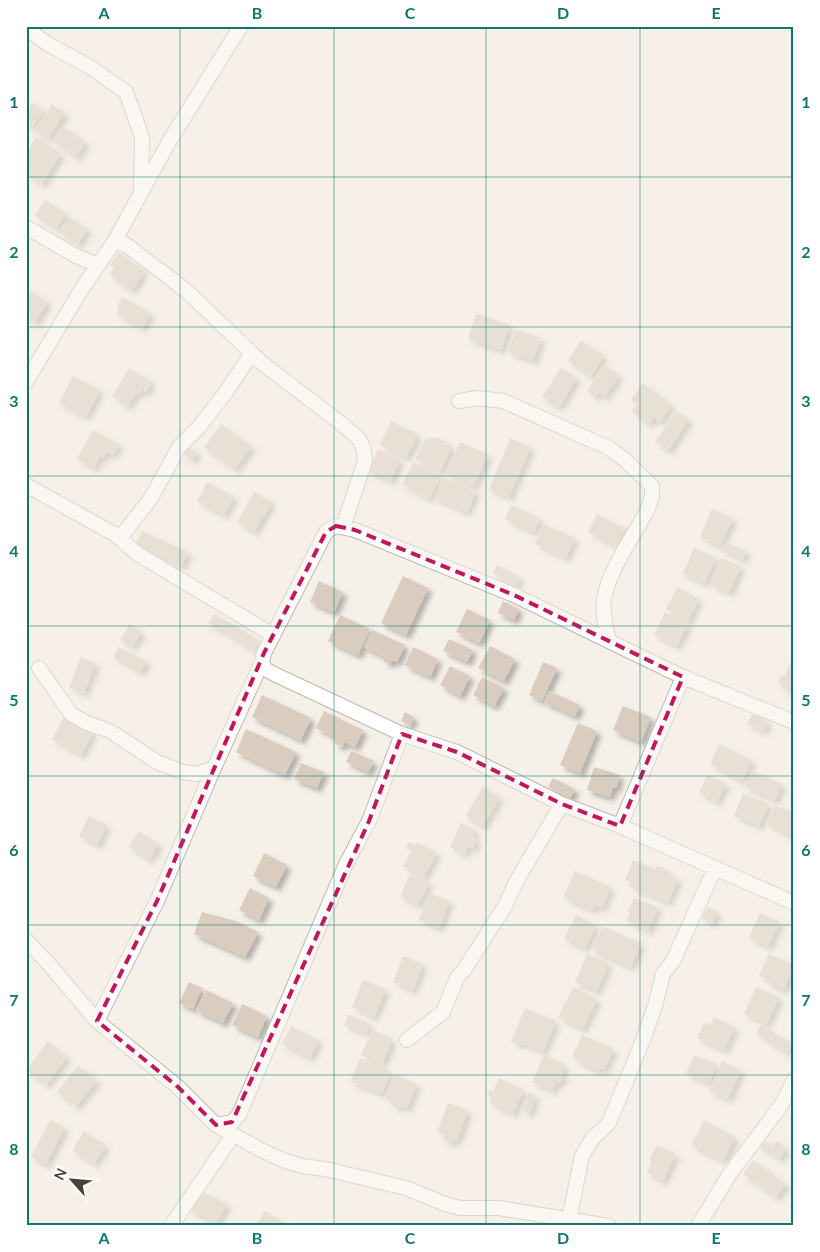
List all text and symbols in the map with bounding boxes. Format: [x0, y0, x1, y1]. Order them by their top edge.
text: A [97, 3, 110, 22]
text: B [252, 3, 262, 22]
text: C [405, 3, 416, 22]
text: D [557, 3, 569, 22]
text: E [711, 3, 721, 22]
text: 1 [9, 92, 19, 111]
text: 1 [801, 92, 811, 111]
text: 2 [9, 242, 19, 261]
text: 2 [801, 242, 811, 261]
text: 3 [9, 391, 19, 410]
text: 3 [801, 391, 811, 410]
text: 4 [9, 541, 19, 560]
text: 4 [801, 541, 811, 560]
text: 5 [9, 690, 19, 709]
text: 5 [801, 690, 811, 709]
text: 6 [9, 840, 19, 859]
text: 6 [801, 840, 811, 859]
text: 7 [9, 990, 19, 1009]
text: 7 [801, 990, 811, 1009]
text: 8 [9, 1139, 19, 1158]
text: 8 [801, 1139, 811, 1158]
north arrow [48, 1154, 98, 1204]
text: N [50, 1165, 70, 1183]
text: A [97, 1228, 110, 1247]
text: B [252, 1228, 262, 1247]
text: C [405, 1228, 416, 1247]
text: D [557, 1228, 569, 1247]
text: E [711, 1228, 721, 1247]

